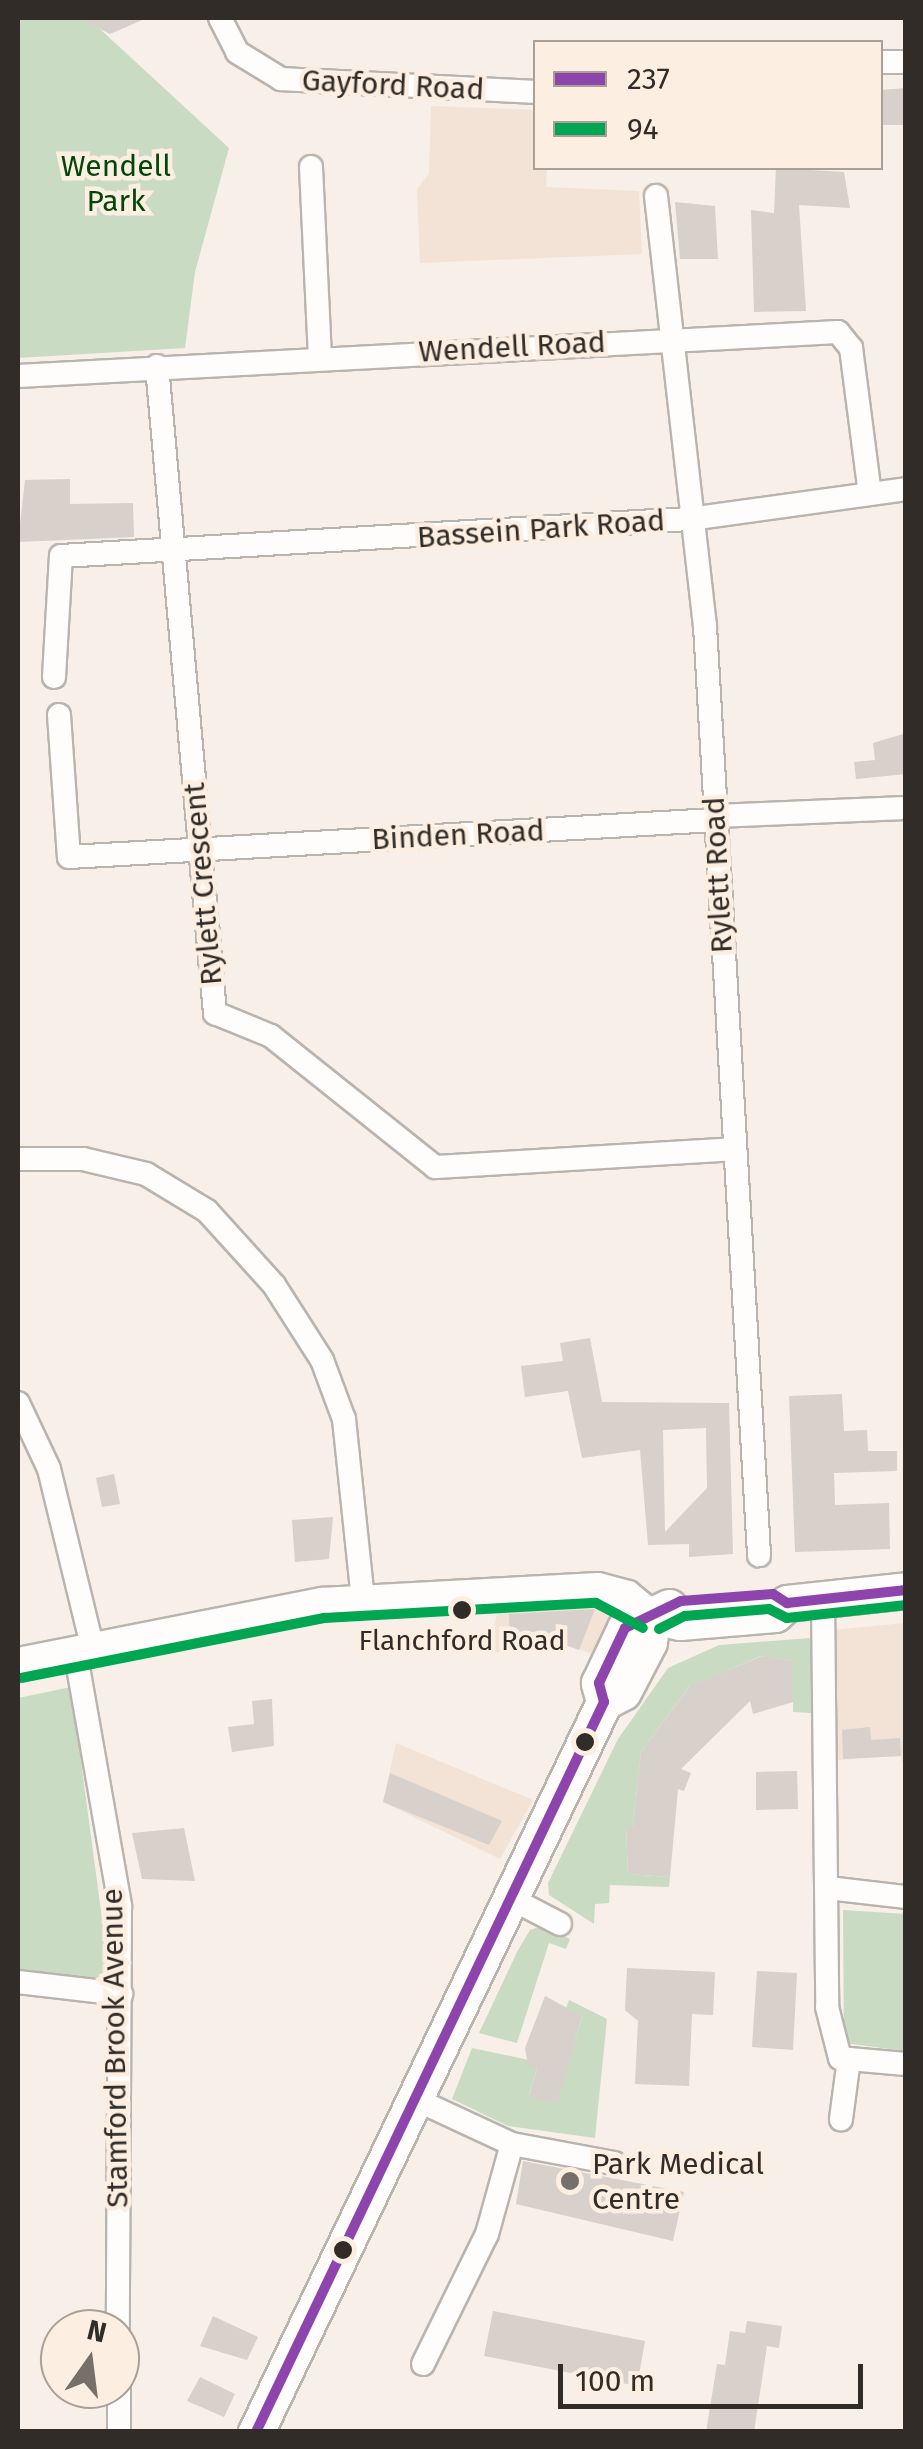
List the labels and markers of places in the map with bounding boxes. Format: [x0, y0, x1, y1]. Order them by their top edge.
marker: Flanchford Road [452, 1600, 472, 1620]
place label: Flanchford Road [358, 1624, 566, 1658]
unlabelled marker [575, 1732, 595, 1752]
place label: Park Medical Centre [592, 2146, 764, 2216]
marker: Park Medical Centre [557, 2168, 583, 2194]
unlabelled marker [333, 2240, 353, 2260]

